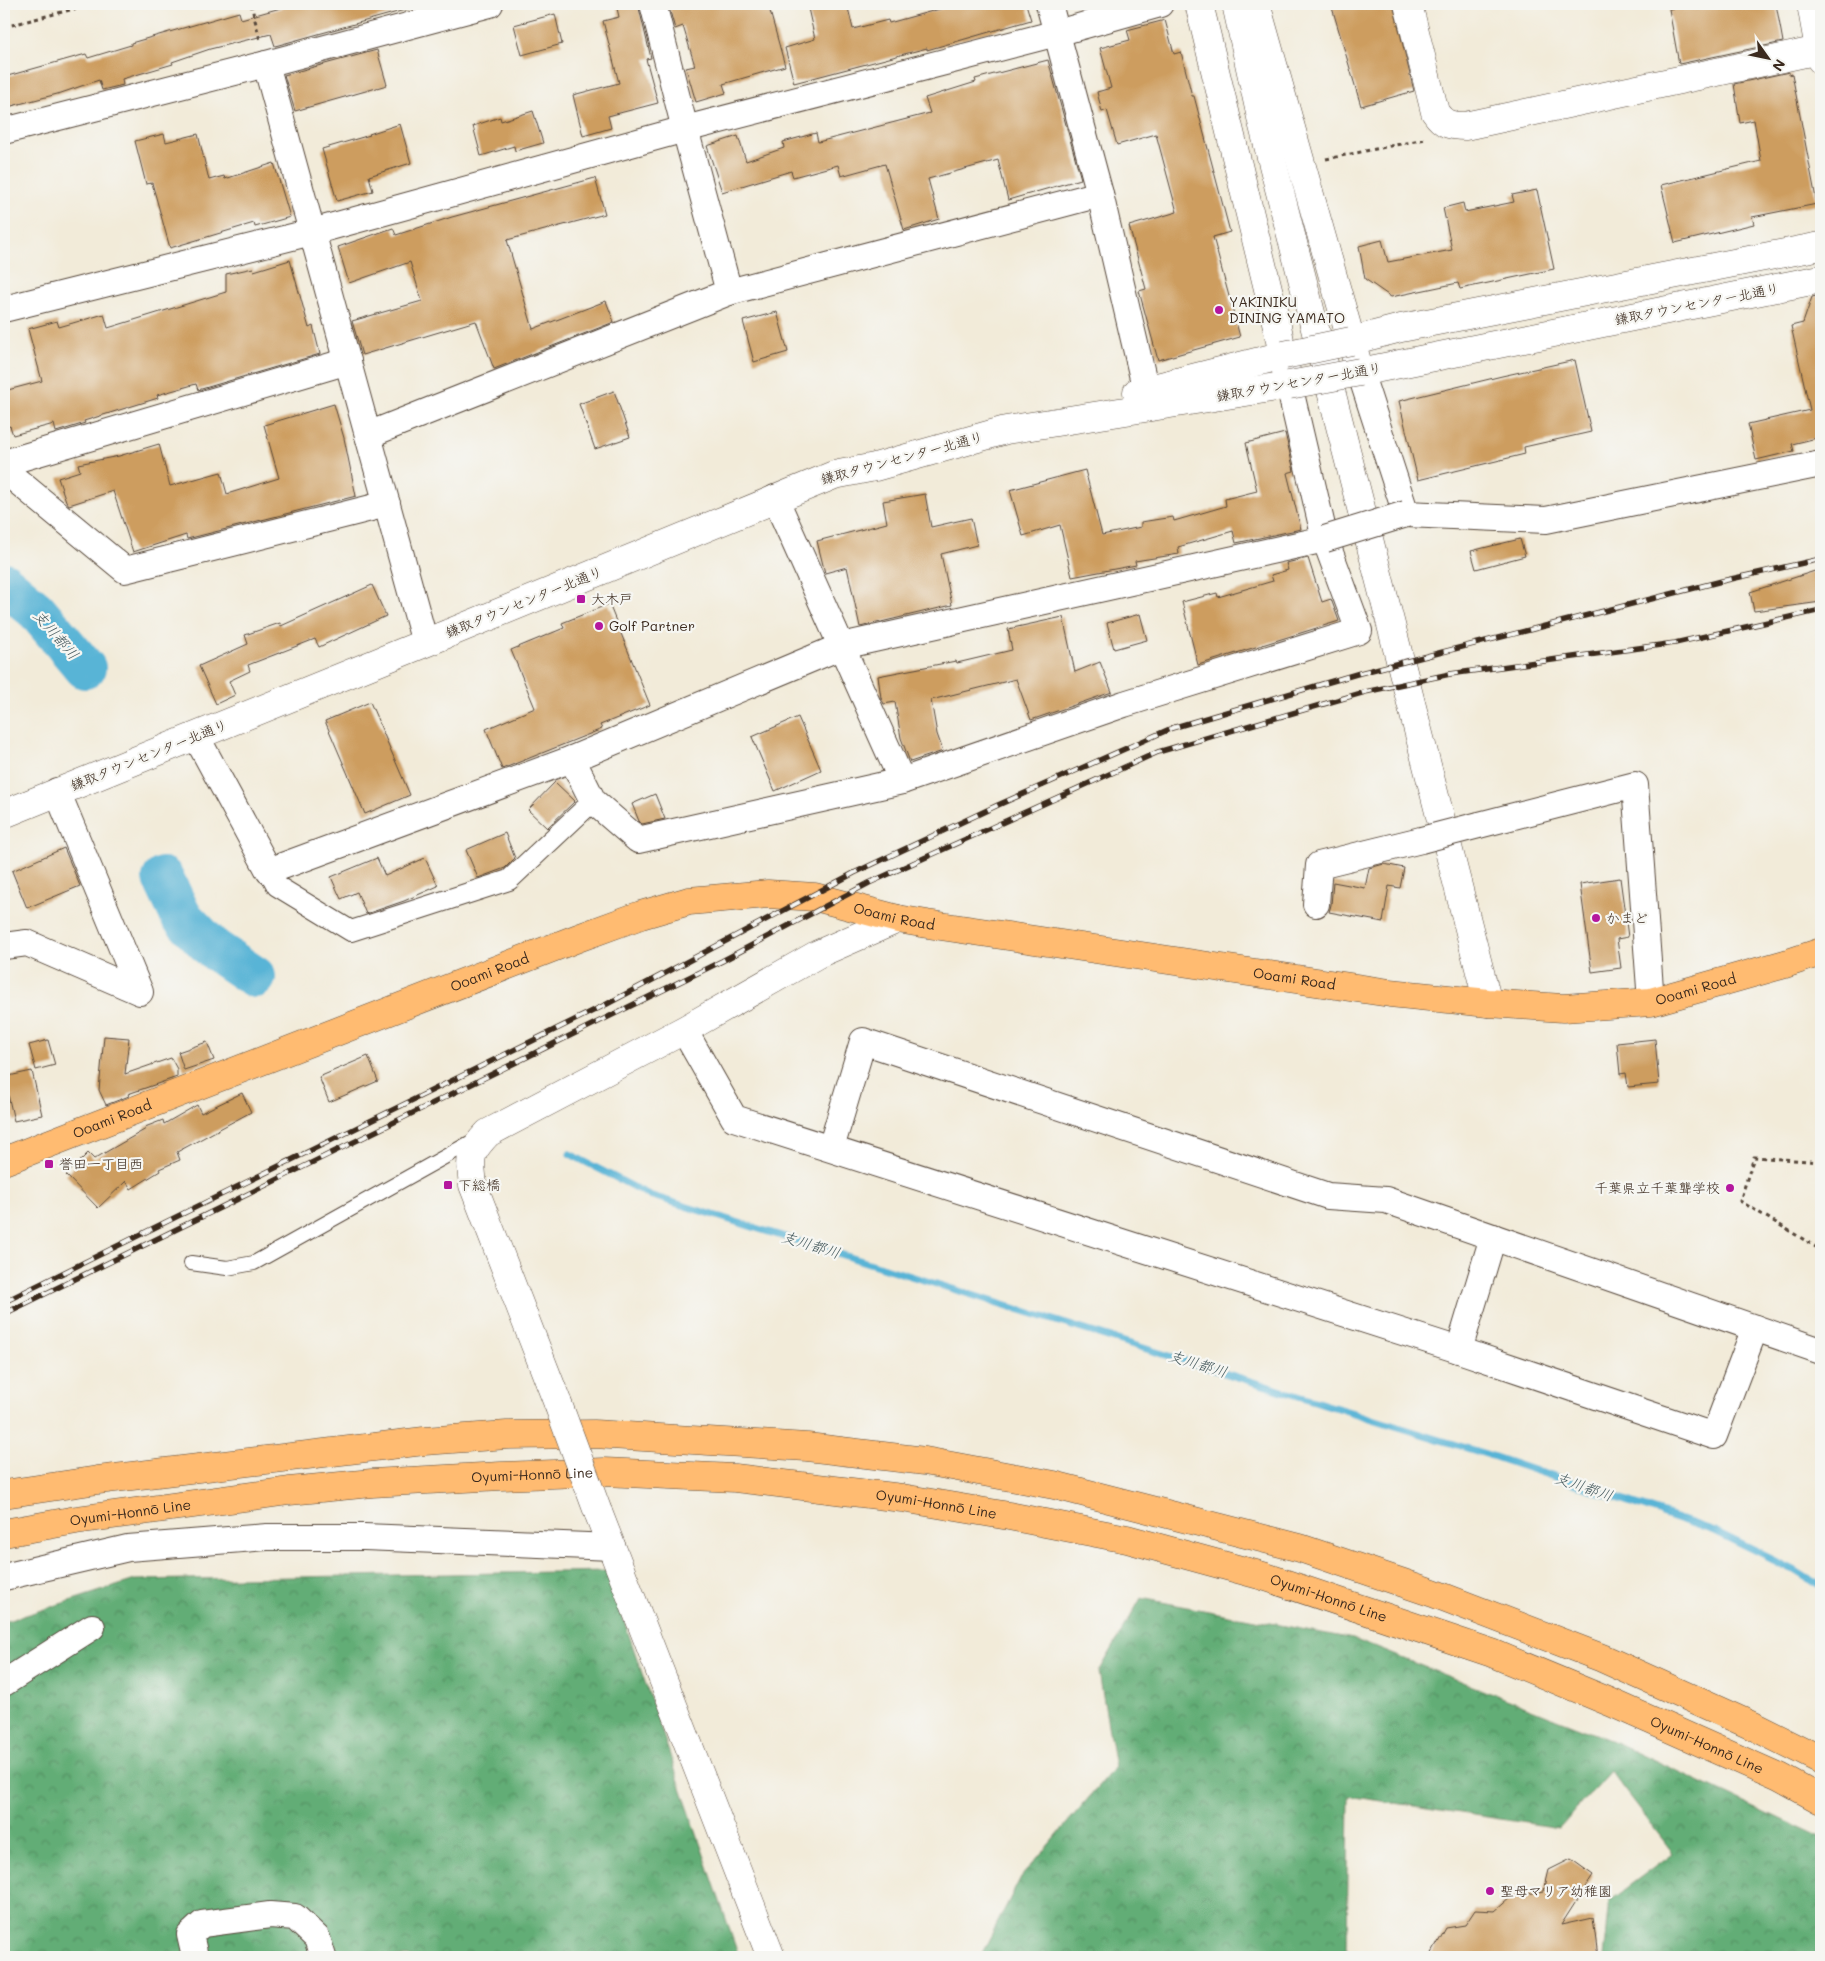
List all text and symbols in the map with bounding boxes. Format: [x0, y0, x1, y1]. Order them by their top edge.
north arrow [1742, 32, 1792, 82]
text: N [1768, 56, 1790, 75]
street label: 鎌取タウンセンター北通り [1613, 278, 1781, 329]
place label: YAKINIKU DINING YAMATO [1229, 292, 1345, 327]
marker: YAKINIKU DINING YAMATO [1213, 304, 1225, 316]
street label: 鎌取タウンセンター北通り [1215, 358, 1383, 405]
street label: 鎌取タウンセンター北通り [818, 427, 985, 488]
street label: 鎌取タウンセンター北通り [442, 561, 605, 642]
place label: 大木戸 [591, 589, 633, 608]
marker: 大木戸 [575, 593, 587, 605]
water label: 支川都川 [30, 605, 84, 664]
place label: Golf Partner [609, 616, 695, 635]
marker: Golf Partner [593, 620, 605, 632]
street label: 鎌取タウンセンター北通り [67, 714, 230, 795]
street label: Ooami Road [852, 898, 936, 934]
place label: かまど [1606, 908, 1648, 927]
marker: かまど [1590, 912, 1602, 924]
street label: Ooami Road [447, 948, 532, 996]
street label: Ooami Road [1252, 963, 1337, 994]
street label: Ooami Road [1653, 968, 1738, 1009]
street label: Ooami Road [70, 1095, 154, 1142]
place label: 誉田一丁目西 [59, 1154, 143, 1173]
marker: 誉田一丁目西 [43, 1158, 55, 1170]
place label: 下総橋 [458, 1175, 500, 1194]
place label: 千葉県立千葉聾学校 [1594, 1178, 1720, 1197]
marker: 下総橋 [442, 1179, 454, 1191]
marker: 千葉県立千葉聾学校 [1724, 1182, 1736, 1194]
water label: 支川都川 [780, 1226, 843, 1262]
water label: 支川都川 [1167, 1345, 1230, 1381]
street label: Oyumi-Honnō Line [471, 1462, 594, 1487]
water label: 支川都川 [1553, 1467, 1616, 1505]
street label: Oyumi-Honnō Line [875, 1485, 998, 1523]
street label: Oyumi-Honnō Line [68, 1494, 192, 1530]
street label: Oyumi-Honnō Line [1268, 1569, 1390, 1626]
street label: Oyumi-Honnō Line [1647, 1711, 1767, 1778]
place label: 聖母マリア幼稚園 [1500, 1881, 1612, 1900]
marker: 聖母マリア幼稚園 [1484, 1885, 1496, 1897]

